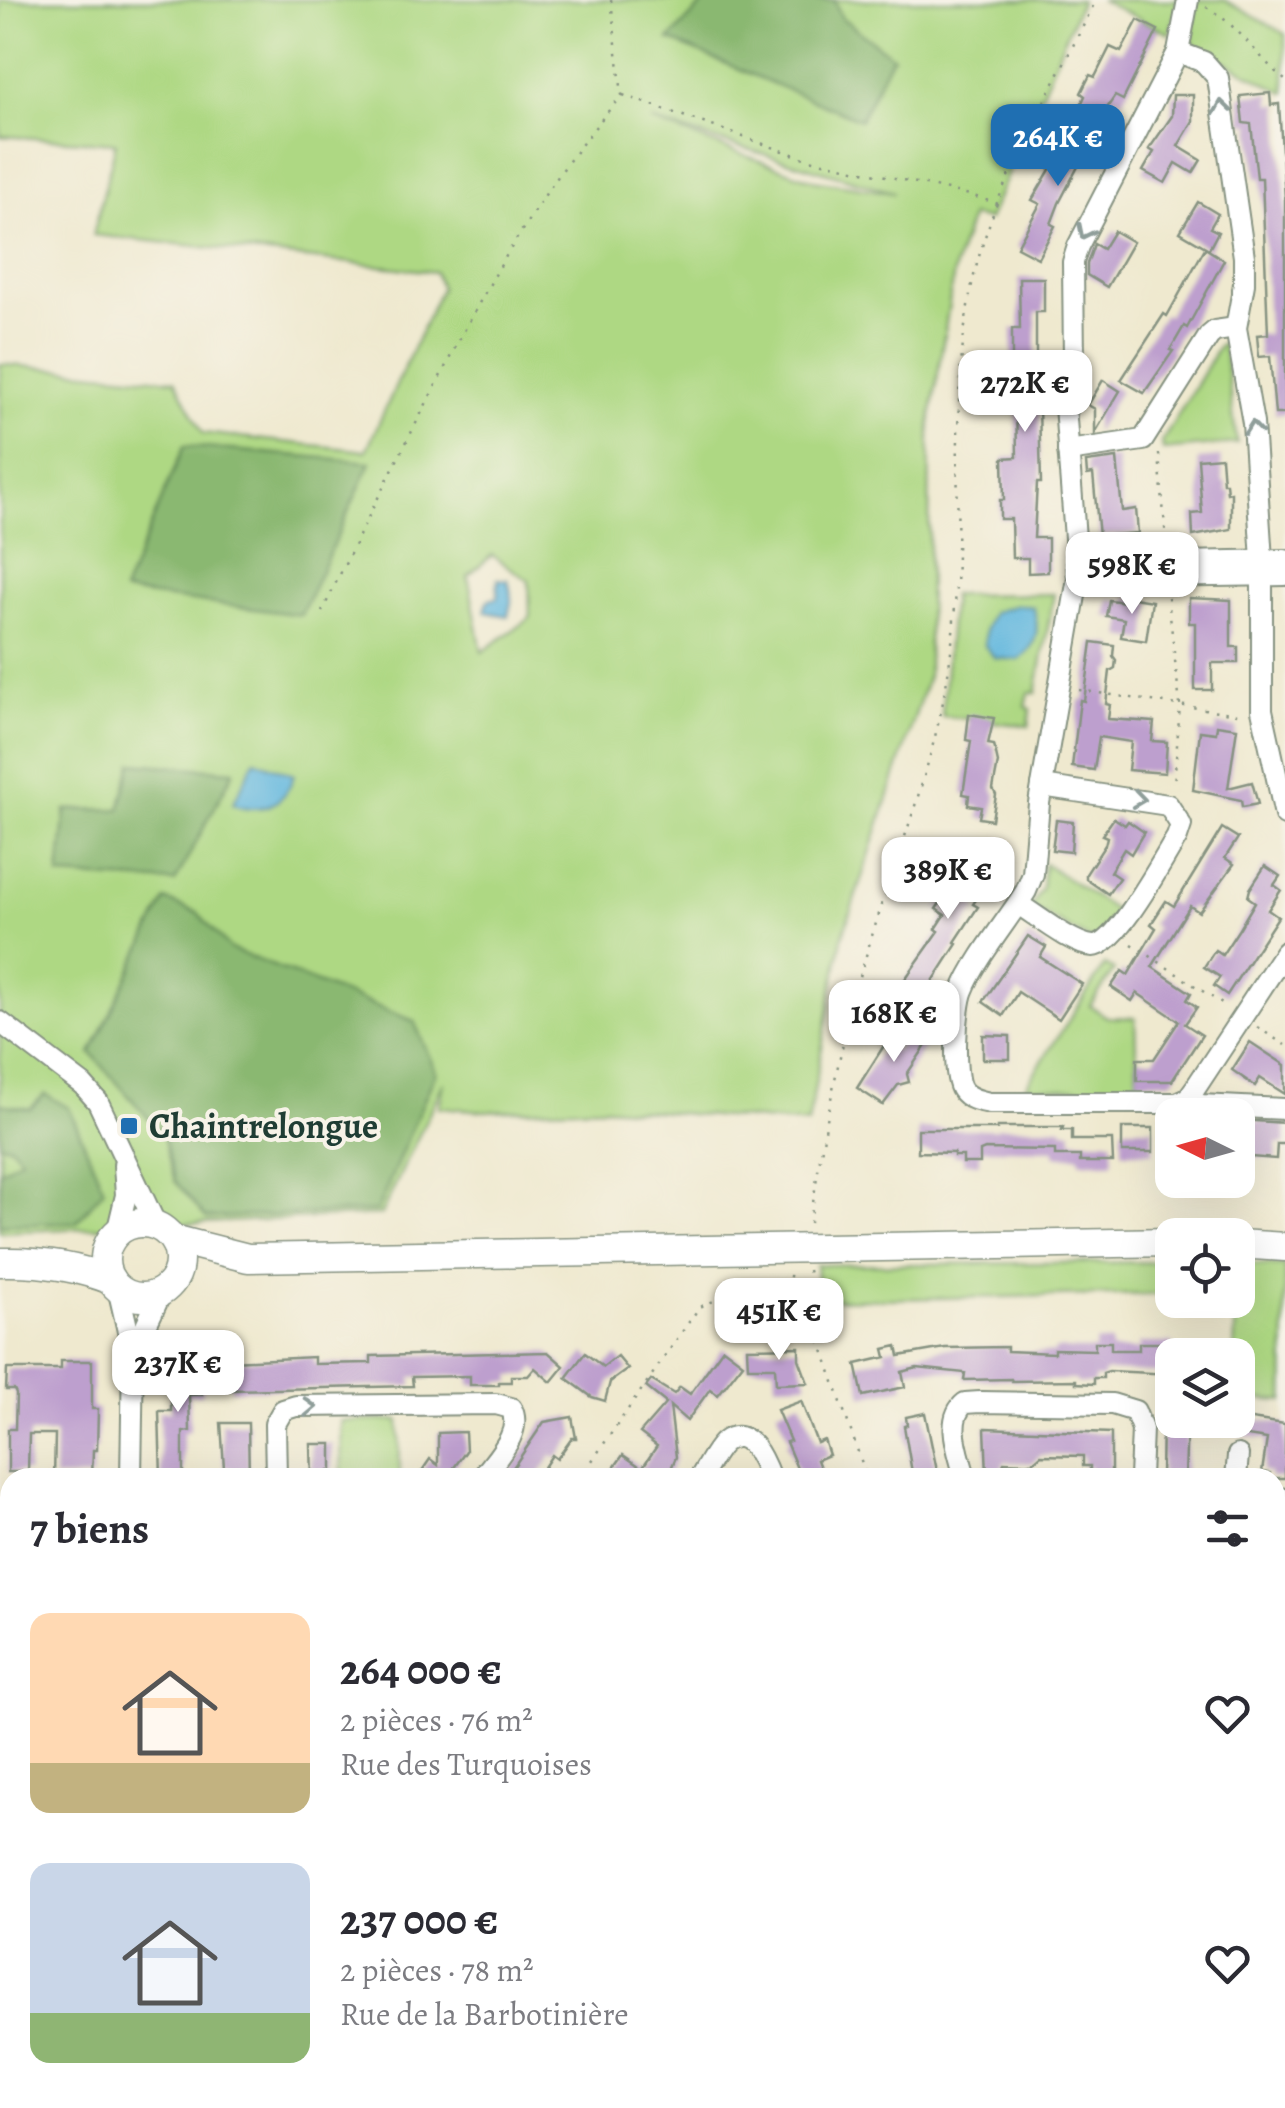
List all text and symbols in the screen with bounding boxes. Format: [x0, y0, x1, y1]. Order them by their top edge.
one-way arrow [1213, 99, 1234, 115]
pin: 264K € [977, 104, 1139, 189]
text: 264K € [1013, 114, 1103, 158]
one-way arrow [1077, 222, 1097, 240]
pin: 272K € [944, 350, 1106, 435]
text: 272K € [980, 360, 1070, 404]
one-way arrow [1242, 420, 1264, 436]
pin: 598K € [1051, 532, 1213, 617]
text: 598K € [1088, 542, 1176, 586]
one-way arrow [1130, 788, 1147, 809]
pin: 389K € [867, 837, 1029, 922]
text: 389K € [904, 847, 992, 891]
pin: 168K € [813, 980, 975, 1065]
text: 168K € [851, 990, 937, 1034]
north arrow [1155, 1098, 1255, 1198]
map controls [1155, 1098, 1255, 1438]
place label: Chaintrelongue [149, 1102, 378, 1150]
marker: Chaintrelongue [118, 1115, 140, 1137]
button: locate [1155, 1218, 1255, 1318]
pin: 451K € [698, 1278, 860, 1363]
text: 451K € [736, 1288, 822, 1332]
pin: 237K € [97, 1330, 259, 1415]
button: layers [1155, 1338, 1255, 1438]
text: 237K € [134, 1340, 222, 1384]
one-way arrow [303, 1396, 319, 1417]
text: 7 biens [30, 1500, 149, 1557]
icon: filters [1200, 1501, 1255, 1556]
text: 264 000 € [340, 1641, 502, 1698]
icon: home [110, 1653, 230, 1773]
icon: heart [1200, 1686, 1255, 1741]
text: 2 pièces · 76 m² [340, 1698, 533, 1742]
text: Rue des Turquoises [340, 1742, 592, 1786]
text: 237 000 € [340, 1891, 498, 1948]
icon: home [110, 1903, 230, 2023]
icon: heart [1200, 1936, 1255, 1991]
text: 2 pièces · 78 m² [340, 1948, 534, 1992]
text: Rue de la Barbotinière [340, 1992, 629, 2036]

